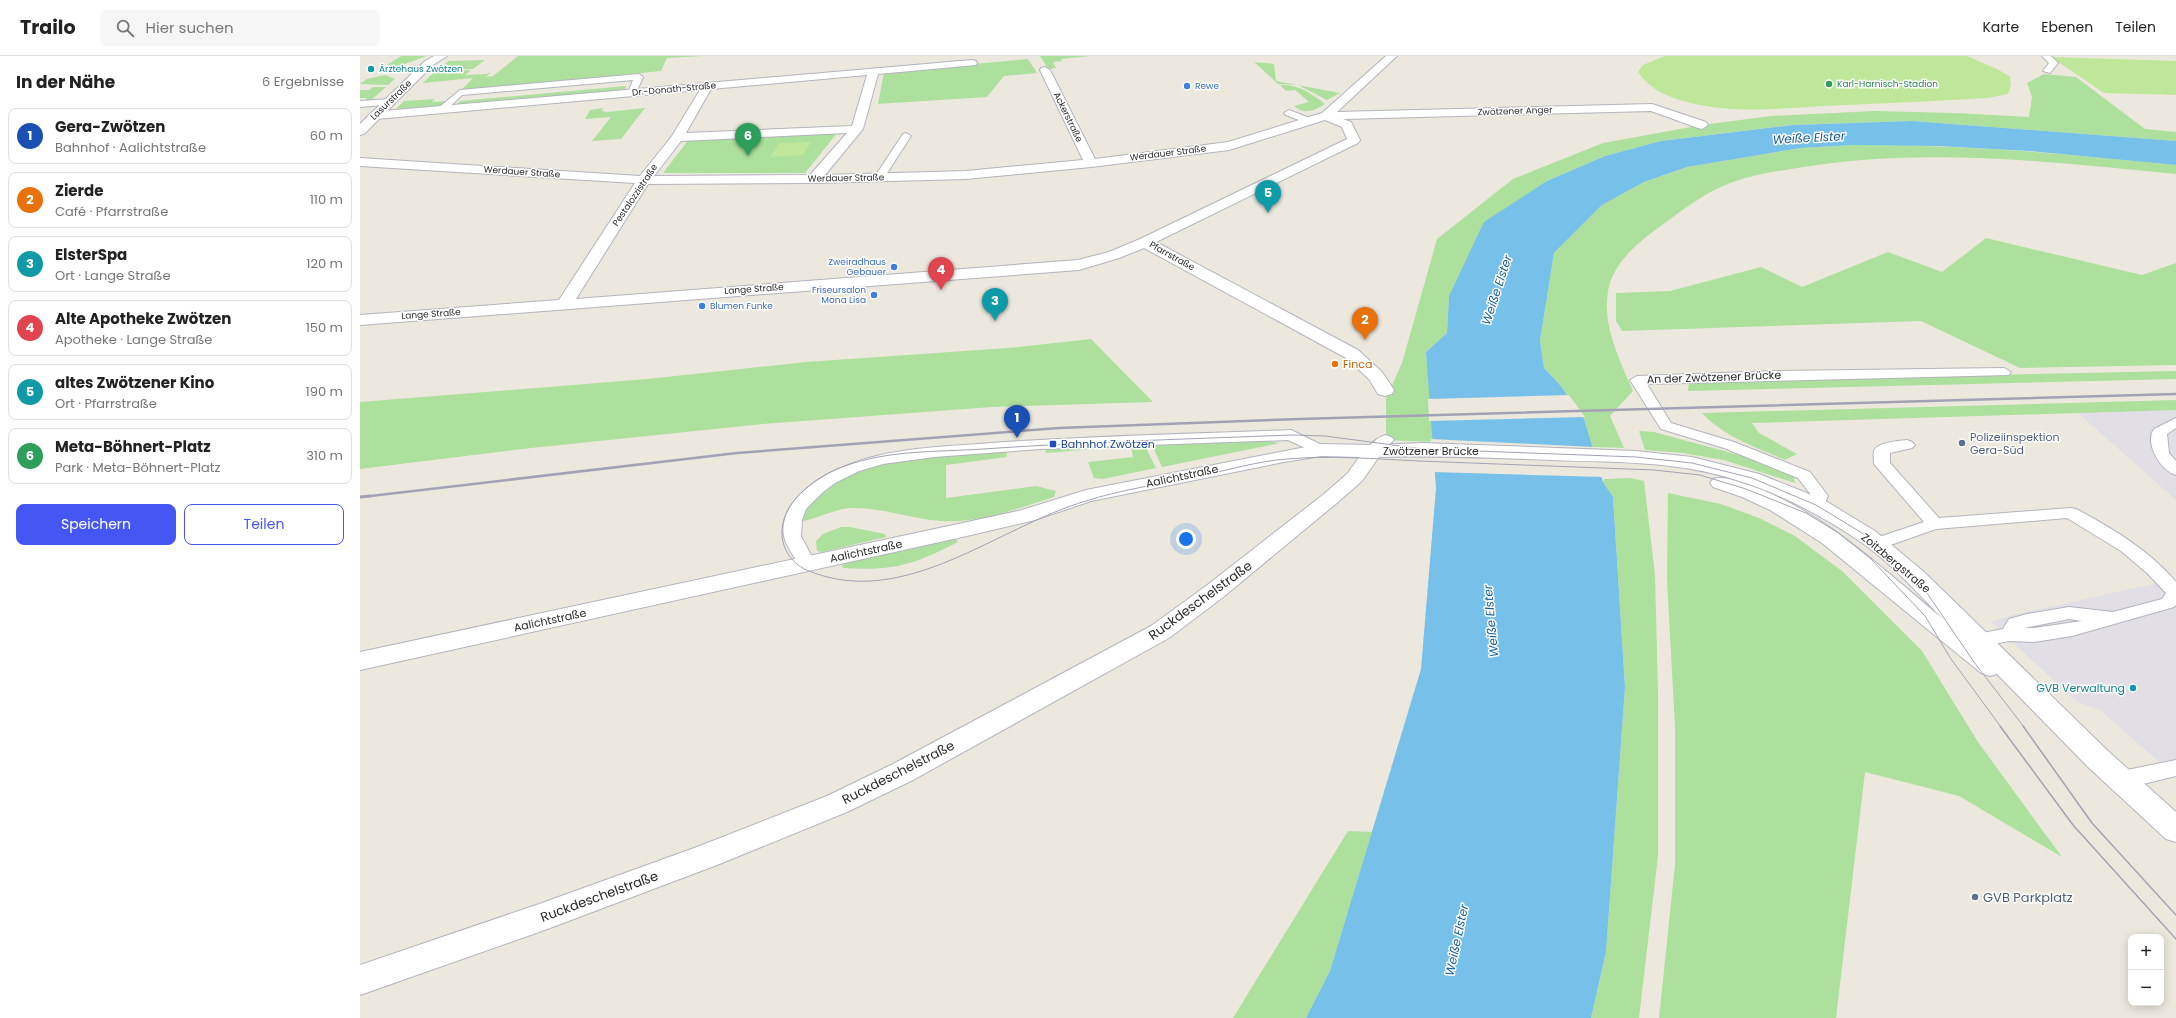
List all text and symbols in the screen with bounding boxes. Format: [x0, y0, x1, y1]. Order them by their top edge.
search box [100, 10, 380, 46]
text: Trailo [20, 14, 76, 41]
icon: search [114, 17, 136, 39]
text: Hier suchen [146, 17, 234, 38]
text: Karte [1982, 17, 2019, 37]
text: Ebenen [2041, 17, 2093, 37]
text: Teilen [2115, 17, 2156, 37]
place label: Ärztehaus Zwötzen [379, 63, 463, 75]
marker: Ärztehaus Zwötzen [366, 64, 376, 74]
text: In der Nähe [16, 70, 115, 94]
text: 6 Ergebnisse [262, 72, 344, 91]
street label: Lasurstraße [368, 77, 414, 123]
place label: Karl-Harnisch-Stadion [1837, 78, 1938, 90]
street label: Dr.-Donath-Straße [632, 79, 717, 99]
marker: Karl-Harnisch-Stadion [1824, 79, 1834, 89]
place label: Rewe [1195, 80, 1219, 92]
marker: Rewe [1182, 81, 1192, 91]
street label: Ackerstraße [1051, 90, 1085, 144]
street label: Zwötzener Anger [1477, 104, 1553, 118]
text: Gera-Zwötzen [55, 116, 165, 137]
pin: 6 [735, 123, 761, 156]
text: 1 [28, 126, 32, 145]
text: 60 m [310, 126, 343, 145]
water label: Weiße Elster [1772, 127, 1846, 148]
text: Bahnhof · Aalichtstraße [55, 138, 206, 157]
street label: Werdauer Straße [1129, 142, 1207, 164]
street label: Pestalozzistraße [610, 161, 660, 228]
street label: Werdauer Straße [483, 163, 561, 181]
street label: Werdauer Straße [808, 171, 885, 185]
text: Zierde [55, 180, 103, 201]
pin: 5 [1255, 180, 1281, 213]
text: 2 [26, 190, 34, 209]
text: 110 m [310, 190, 343, 209]
text: Café · Pfarrstraße [55, 202, 168, 221]
street label: Pfarrstraße [1147, 239, 1197, 274]
text: ElsterSpa [55, 244, 127, 265]
water label: Weiße Elster [1477, 252, 1516, 327]
text: 3 [26, 254, 34, 273]
text: 120 m [306, 254, 343, 273]
place label: Zweiradhaus Gebauer [828, 256, 887, 278]
pin: 4 [928, 257, 954, 290]
marker: Zweiradhaus Gebauer [889, 262, 899, 272]
text: Ort · Lange Straße [55, 266, 170, 285]
street label: Lange Straße [724, 281, 785, 297]
place label: Friseursalon Mona Lisa [812, 284, 866, 306]
pin: 3 [982, 288, 1008, 321]
marker: Friseursalon Mona Lisa [869, 290, 879, 300]
place label: Blumen Funke [710, 300, 773, 312]
marker: Blumen Funke [697, 301, 707, 311]
street label: Lange Straße [401, 306, 462, 322]
pin: 2 [1352, 307, 1378, 340]
text: Alte Apotheke Zwötzen [55, 308, 231, 329]
text: 4 [26, 318, 34, 337]
text: 150 m [306, 318, 343, 337]
text: Apotheke · Lange Straße [55, 330, 212, 349]
place label: Finca [1343, 356, 1372, 372]
marker: Finca [1330, 359, 1340, 369]
street label: An der Zwötzener Brücke [1647, 367, 1782, 387]
text: altes Zwötzener Kino [55, 372, 214, 393]
text: 5 [26, 382, 34, 401]
text: 190 m [306, 382, 343, 401]
text: Ort · Pfarrstraße [55, 394, 157, 413]
pin: 1 [1004, 405, 1030, 438]
place label: Polizeiinspektion Gera-Süd [1970, 429, 2060, 458]
text: Meta-Böhnert-Platz [55, 436, 211, 457]
place label: Bahnhof Zwötzen [1061, 436, 1155, 452]
marker: Polizeiinspektion Gera-Süd [1957, 438, 1967, 448]
marker: Bahnhof Zwötzen [1048, 439, 1058, 449]
street label: Zwötzener Brücke [1383, 443, 1479, 459]
text: 6 [26, 446, 34, 465]
text: 310 m [306, 446, 343, 465]
text: Park · Meta-Böhnert-Platz [55, 458, 220, 477]
street label: Aalichtstraße [1144, 460, 1220, 491]
button: Speichern [16, 504, 176, 545]
button: Teilen [184, 504, 344, 545]
your location [1176, 529, 1196, 549]
street label: Zoitzbergstraße [1858, 529, 1934, 597]
street label: Aalichtstraße [828, 535, 904, 566]
street label: Ruckdeschelstraße [1145, 556, 1256, 645]
water label: Weiße Elster [1479, 584, 1502, 658]
street label: Aalichtstraße [512, 604, 588, 635]
place label: GVB Verwaltung [2036, 680, 2125, 696]
marker: GVB Verwaltung [2128, 683, 2138, 693]
street label: Ruckdeschelstraße [839, 736, 958, 809]
street label: Ruckdeschelstraße [538, 866, 661, 927]
place label: GVB Parkplatz [1983, 888, 2073, 907]
marker: GVB Parkplatz [1970, 892, 1980, 902]
water label: Weiße Elster [1441, 902, 1472, 977]
map controls [2128, 934, 2164, 1006]
button: + [2128, 934, 2164, 970]
button: − [2128, 970, 2164, 1006]

